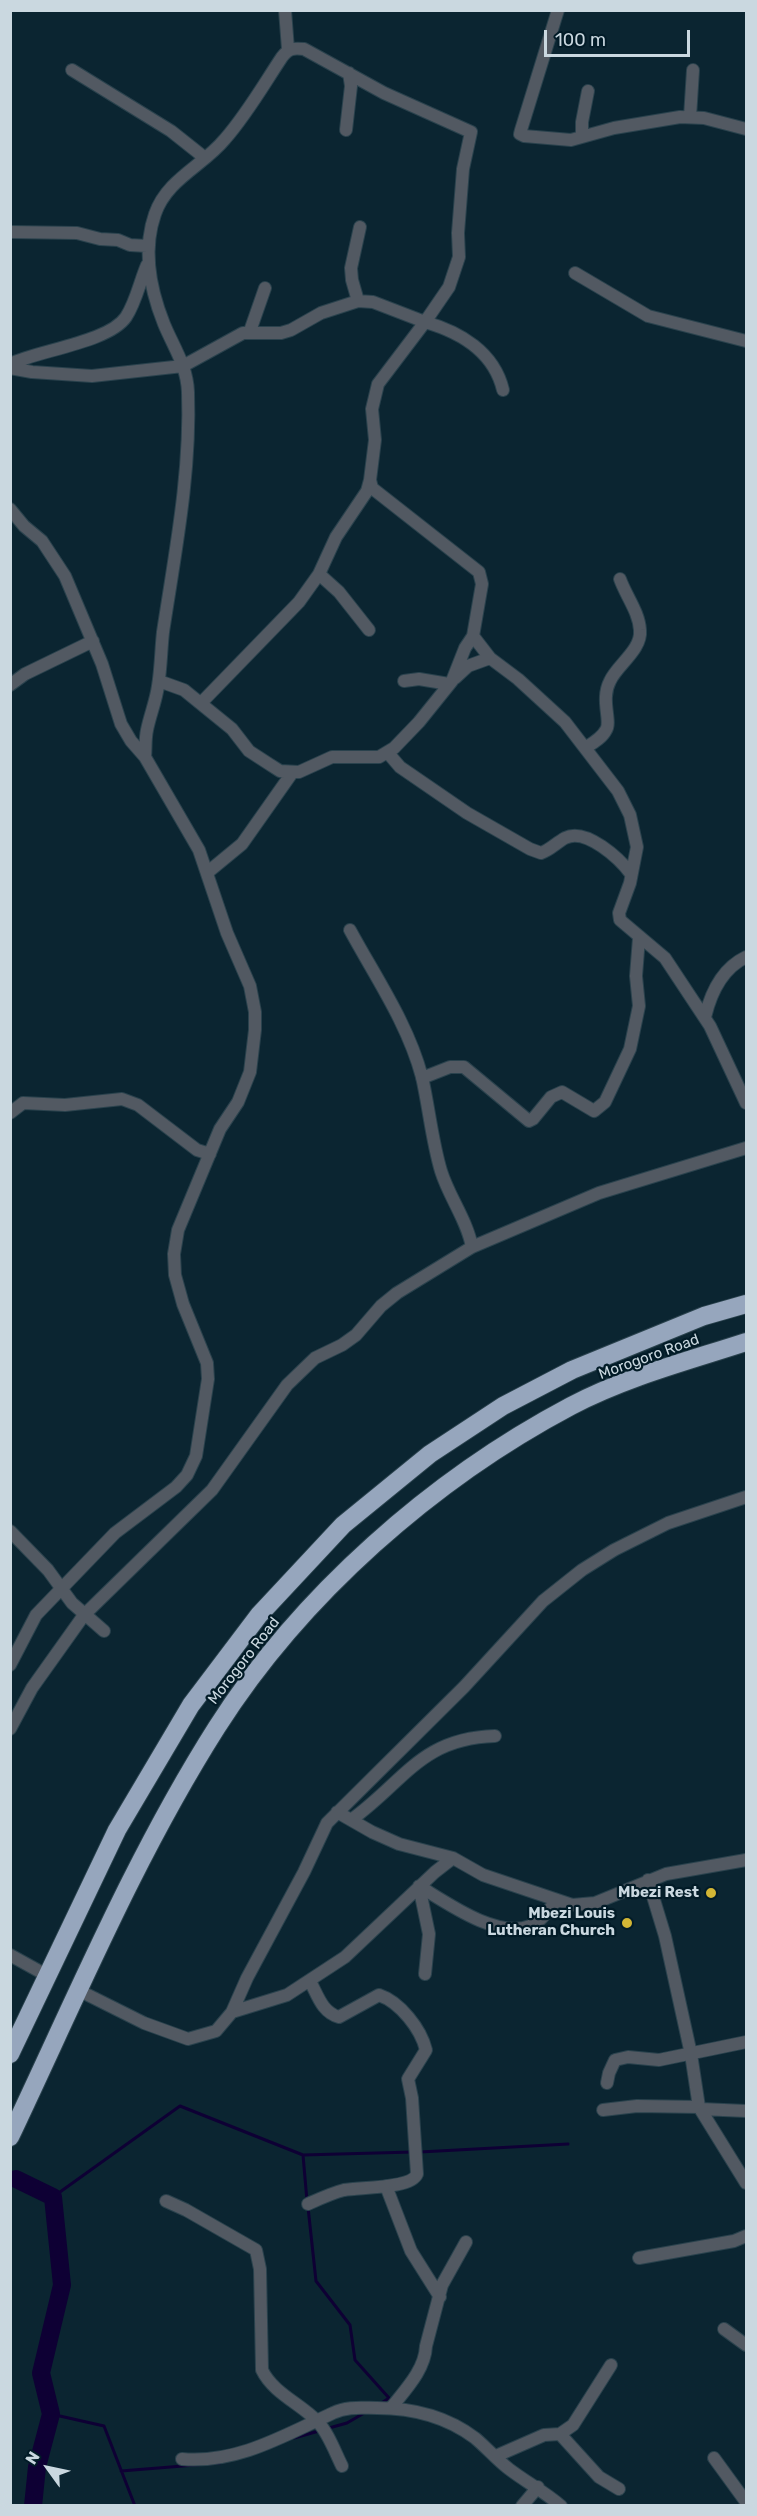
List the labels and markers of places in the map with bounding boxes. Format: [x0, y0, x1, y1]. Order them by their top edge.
place label: Mbezi Rest [618, 1884, 699, 1902]
marker: Mbezi Rest [704, 1886, 718, 1900]
place label: Mbezi Louis Lutheran Church [487, 1905, 615, 1940]
marker: Mbezi Louis Lutheran Church [620, 1916, 634, 1930]

